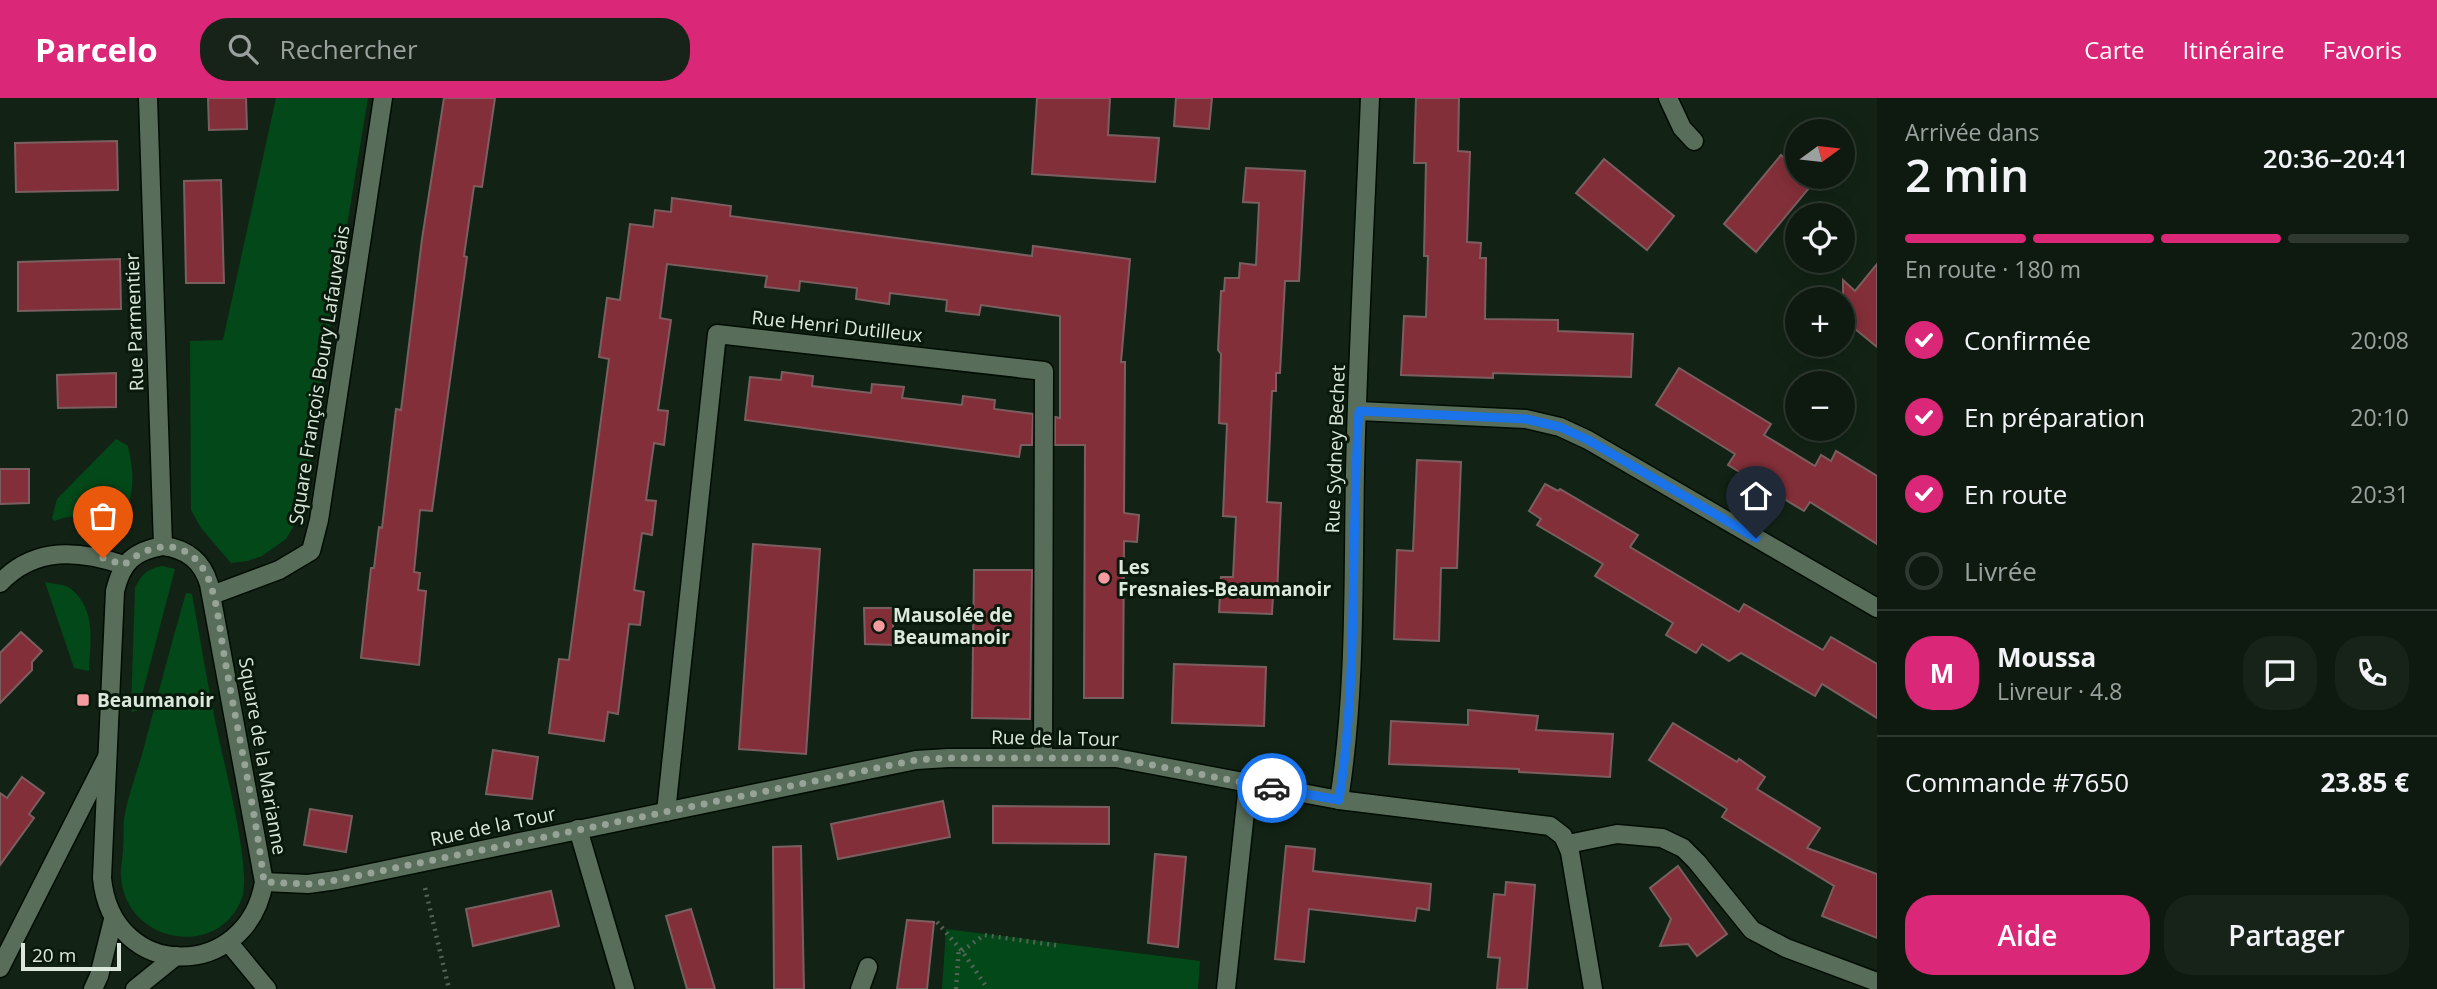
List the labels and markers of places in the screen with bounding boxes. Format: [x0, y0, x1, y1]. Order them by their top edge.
pin [1726, 466, 1786, 538]
pin [73, 486, 133, 558]
place label: Les Fresnaies-Beaumanoir [1118, 554, 1331, 602]
marker: Les Fresnaies-Beaumanoir [1096, 570, 1112, 586]
place label: Mausolée de Beaumanoir [893, 602, 1013, 650]
marker: Mausolée de Beaumanoir [871, 618, 887, 634]
place label: Beaumanoir [97, 687, 214, 713]
marker: Beaumanoir [75, 692, 91, 708]

